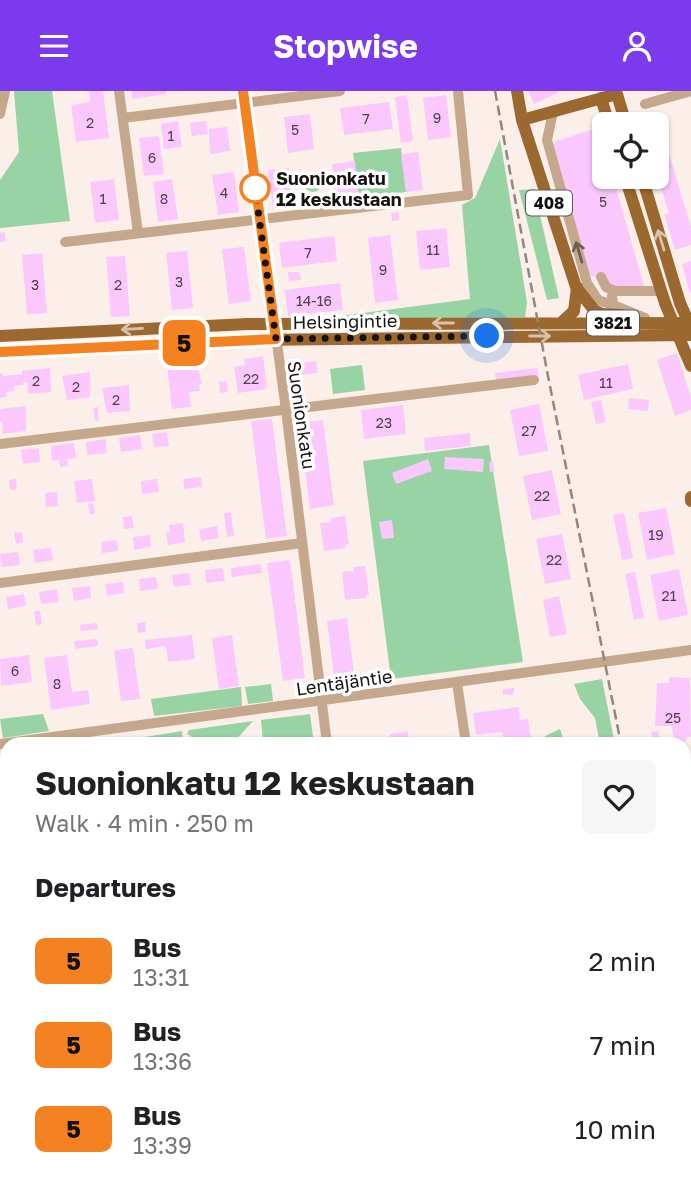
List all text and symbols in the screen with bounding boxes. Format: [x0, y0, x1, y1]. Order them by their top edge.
icon: menu [35, 27, 73, 65]
text: Stopwise [273, 27, 418, 65]
icon: person [618, 27, 656, 65]
house number: 9 [433, 109, 441, 126]
house number: 7 [362, 110, 370, 127]
map controls [592, 112, 669, 189]
button: locate [592, 112, 669, 189]
house number: 2 [86, 114, 94, 131]
house number: 5 [291, 121, 299, 138]
house number: 1 [168, 127, 175, 144]
house number: 6 [148, 149, 156, 166]
place label: Suonionkatu 12 keskustaan [276, 167, 402, 210]
marker: Suonionkatu 12 keskustaan [240, 173, 270, 203]
house number: 4 [220, 184, 228, 201]
house number: 1 [100, 190, 107, 207]
house number: 8 [160, 190, 168, 207]
road number: 408 [526, 191, 572, 215]
house number: 5 [599, 193, 607, 210]
one-way arrow [653, 229, 666, 251]
house number: 11 [426, 241, 440, 258]
one-way arrow [571, 241, 584, 263]
house number: 7 [304, 244, 312, 261]
house number: 9 [379, 261, 387, 278]
house number: 3 [175, 273, 183, 290]
house number: 3 [31, 276, 39, 293]
house number: 2 [114, 276, 122, 293]
house number: 14-16 [296, 292, 332, 309]
street label: Helsingintie [293, 309, 397, 333]
road number: 3821 [587, 311, 639, 335]
one-way arrow [432, 316, 455, 330]
your location [469, 318, 504, 353]
line badge: 5 [161, 320, 207, 366]
one-way arrow [121, 323, 144, 336]
text: 5 [177, 328, 191, 357]
one-way arrow [528, 329, 551, 343]
street label: Suonionkatu [284, 359, 320, 471]
house number: 22 [243, 370, 259, 387]
house number: 2 [32, 372, 40, 389]
house number: 11 [599, 374, 613, 391]
house number: 2 [72, 378, 80, 395]
house number: 2 [112, 391, 120, 408]
house number: 23 [376, 414, 392, 431]
house number: 27 [521, 422, 537, 439]
house number: 22 [534, 487, 550, 504]
house number: 19 [648, 526, 664, 543]
house number: 22 [546, 551, 562, 568]
house number: 21 [662, 587, 677, 604]
house number: 6 [11, 662, 19, 679]
street label: Lentäjäntie [294, 664, 394, 700]
house number: 8 [53, 675, 61, 692]
house number: 25 [665, 709, 681, 726]
button: heart [582, 760, 656, 834]
text: Suonionkatu 12 keskustaan [35, 763, 475, 802]
text: Walk · 4 min · 250 m [35, 809, 254, 837]
text: Departures [35, 872, 176, 903]
text: Bus [133, 932, 181, 963]
text: 5 [66, 946, 81, 975]
text: 2 min [588, 946, 656, 977]
text: 13:31 [133, 963, 189, 991]
text: Bus [133, 1016, 181, 1047]
text: 5 [66, 1030, 81, 1059]
text: 7 min [590, 1030, 656, 1061]
text: 13:36 [133, 1047, 192, 1075]
text: Bus [133, 1100, 181, 1131]
text: 5 [66, 1114, 81, 1143]
text: 10 min [575, 1114, 656, 1145]
text: 13:39 [133, 1131, 192, 1159]

